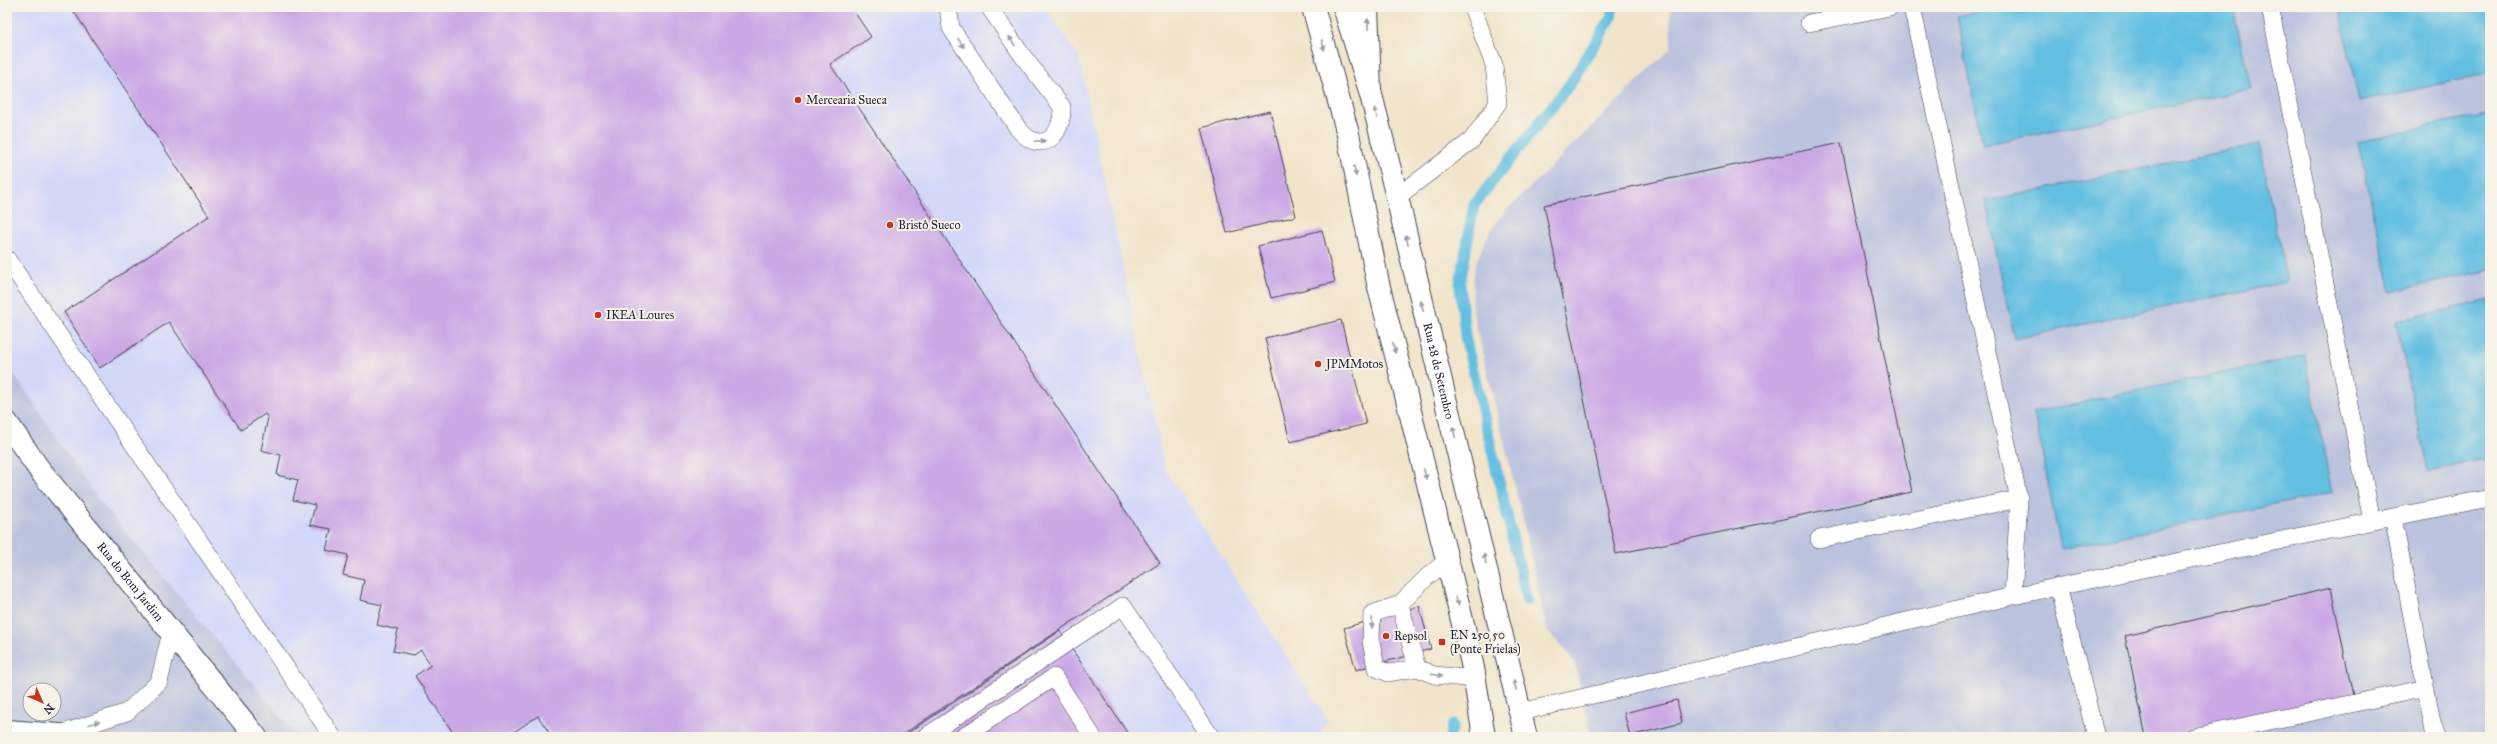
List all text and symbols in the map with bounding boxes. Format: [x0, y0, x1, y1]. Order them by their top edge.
one-way arrow [1365, 17, 1371, 30]
one-way arrow [1008, 35, 1016, 46]
one-way arrow [957, 38, 965, 48]
one-way arrow [1320, 39, 1326, 51]
place label: Mercearia Sueca [806, 93, 888, 107]
marker: Mercearia Sueca [793, 95, 803, 105]
one-way arrow [1373, 107, 1379, 119]
one-way arrow [1034, 138, 1047, 144]
one-way arrow [1352, 164, 1358, 177]
place label: Bristô Sueco [898, 218, 961, 232]
marker: Bristô Sueco [885, 220, 895, 230]
one-way arrow [1403, 234, 1409, 246]
one-way arrow [1419, 300, 1425, 312]
place label: IKEA Loures [606, 308, 674, 322]
marker: IKEA Loures [593, 310, 603, 320]
street label: Rua 28 de Setembro [1420, 321, 1457, 420]
one-way arrow [1391, 342, 1397, 354]
place label: JPMMotos [1324, 357, 1383, 372]
marker: JPMMotos [1313, 359, 1323, 369]
one-way arrow [1451, 426, 1457, 438]
one-way arrow [1423, 468, 1429, 481]
street label: Rua do Bom Jardim [94, 539, 166, 624]
one-way arrow [1481, 553, 1487, 565]
one-way arrow [1454, 595, 1460, 607]
one-way arrow [1368, 617, 1375, 629]
place label: EN 250 50 (Ponte Frielas) [1450, 628, 1521, 656]
place label: Repsol [1394, 629, 1428, 643]
marker: Repsol [1381, 631, 1391, 641]
marker: EN 250 50 (Ponte Frielas) [1437, 637, 1447, 647]
one-way arrow [1431, 672, 1444, 678]
one-way arrow [1511, 679, 1517, 691]
north arrow [22, 682, 62, 722]
text: N [40, 701, 57, 717]
one-way arrow [88, 720, 100, 726]

